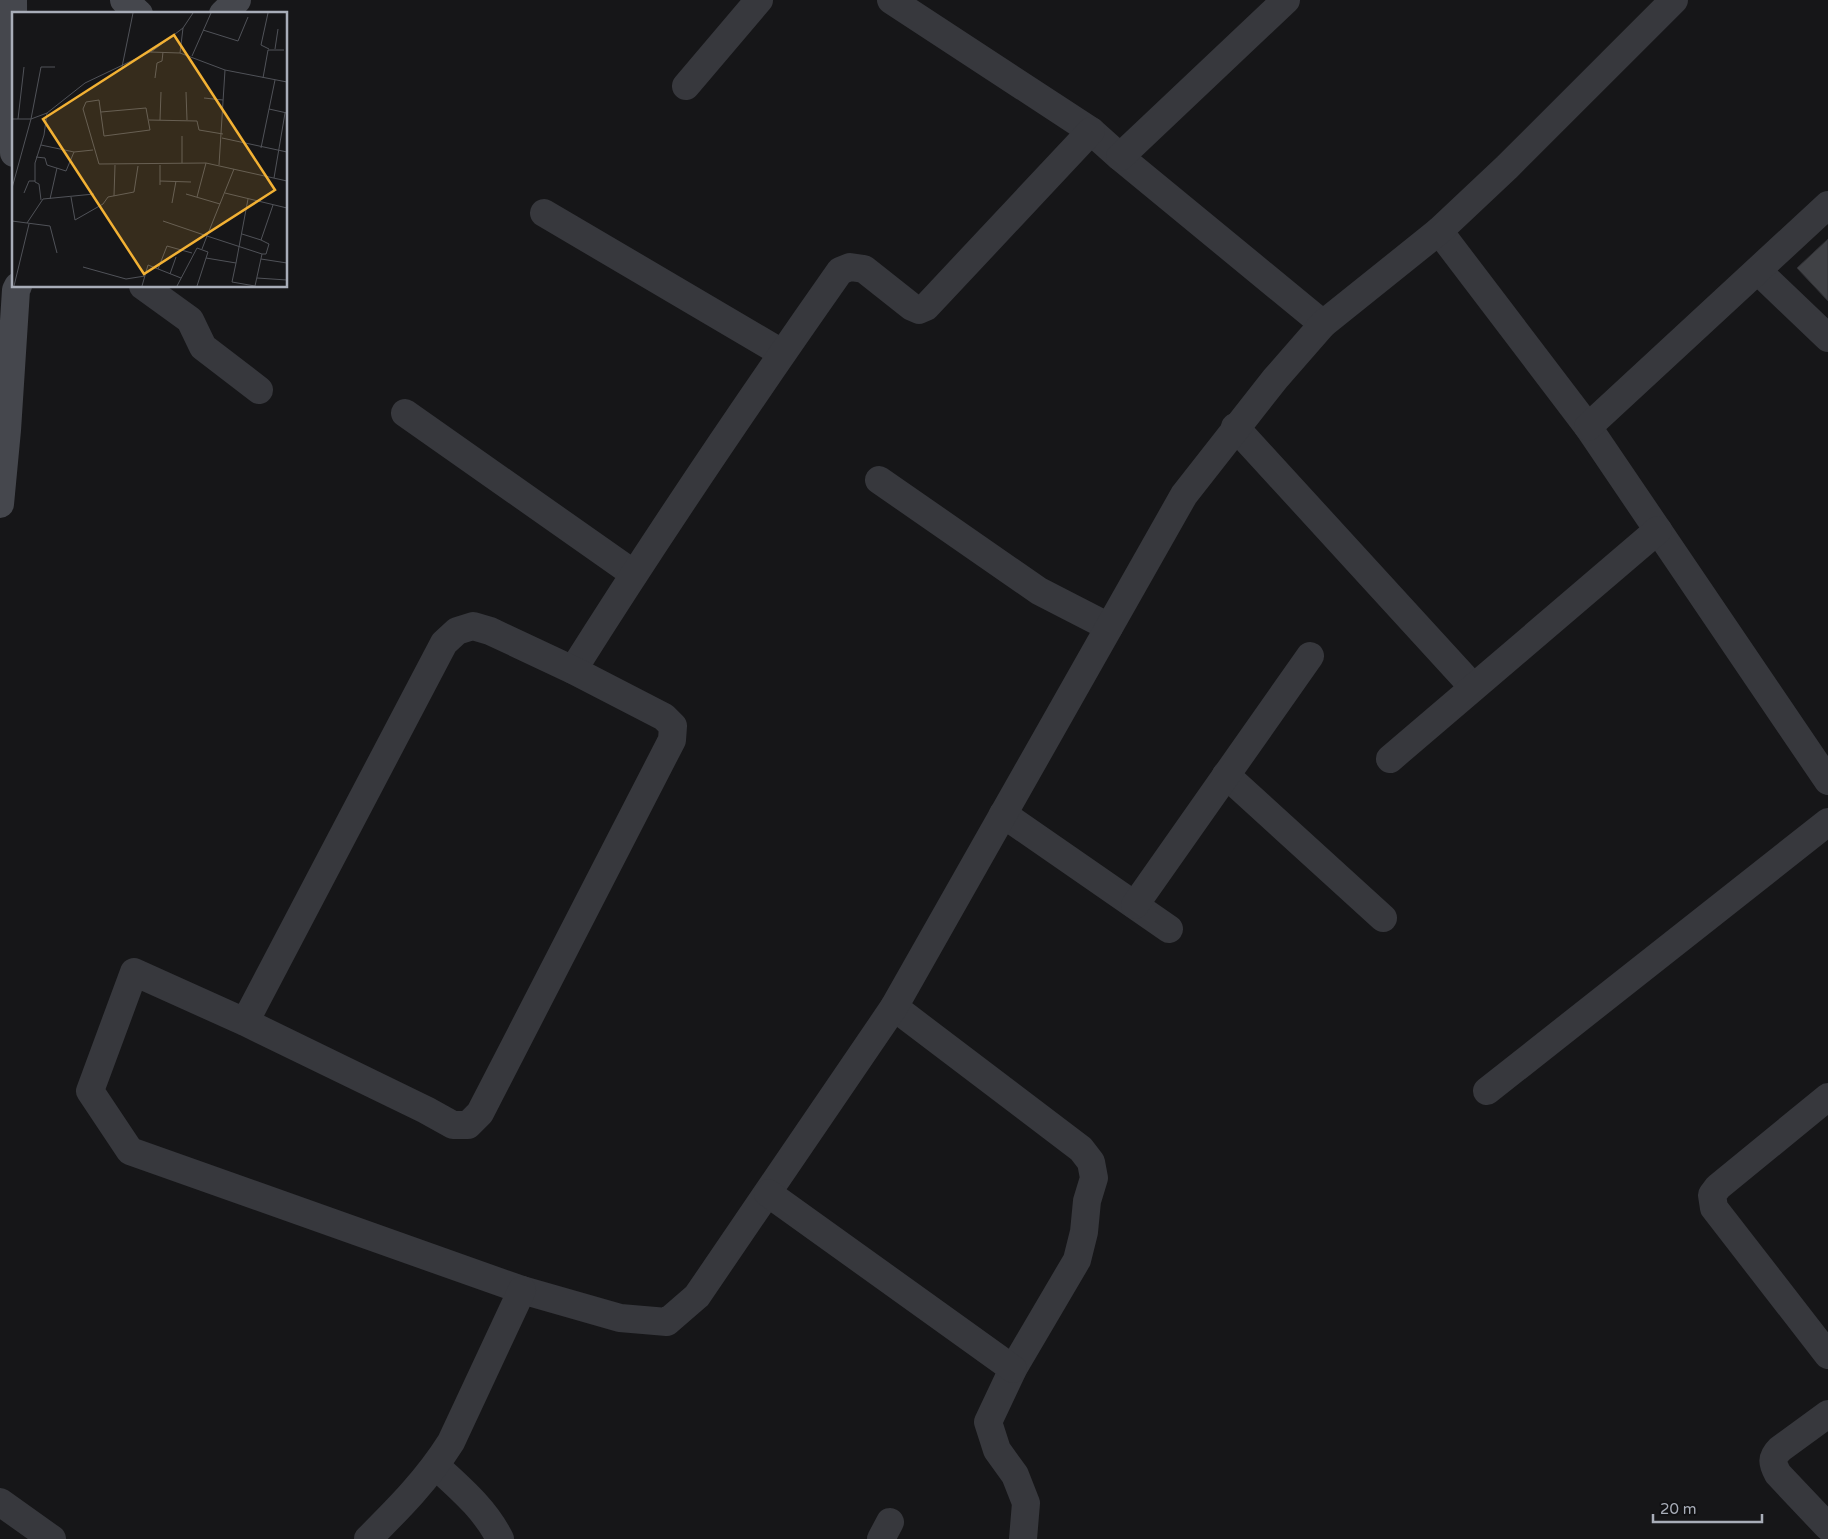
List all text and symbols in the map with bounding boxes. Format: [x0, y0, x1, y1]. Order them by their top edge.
inset map [12, 12, 288, 288]
scale bar [1653, 1492, 1762, 1524]
text: 20 m [1660, 1500, 1697, 1518]

